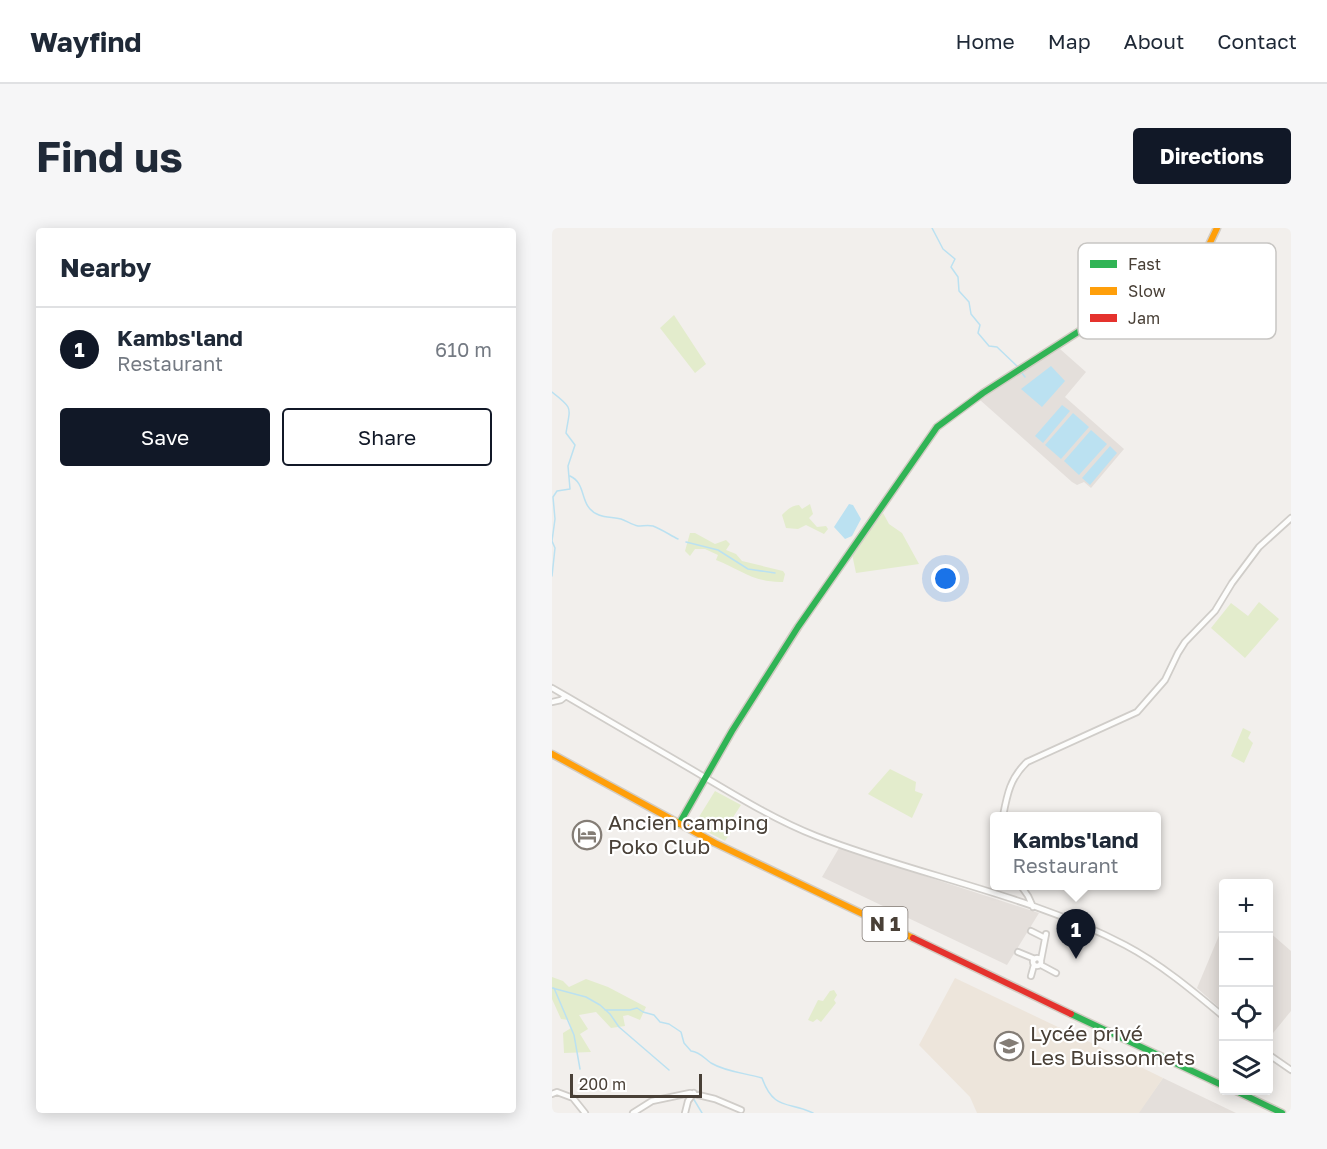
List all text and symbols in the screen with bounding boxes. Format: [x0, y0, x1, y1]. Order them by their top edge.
text: Wayfind [30, 25, 142, 58]
text: Home [955, 28, 1015, 54]
text: Map [1048, 28, 1091, 54]
text: About [1124, 28, 1184, 54]
text: Contact [1217, 28, 1297, 54]
button: Directions [1133, 128, 1291, 184]
text: Find us [36, 131, 183, 181]
legend [1078, 243, 1276, 339]
text: Nearby [60, 252, 151, 283]
text: Fast [1128, 254, 1161, 274]
text: Slow [1128, 281, 1166, 301]
text: Jam [1128, 308, 1160, 328]
text: Kambs'land [117, 324, 243, 351]
text: 1 [74, 337, 85, 361]
text: 610 m [435, 337, 492, 361]
text: Restaurant [117, 351, 223, 375]
button: Save [60, 408, 270, 466]
button: Share [282, 408, 492, 466]
your location [931, 564, 960, 593]
place label: Ancien camping Poko Club [608, 809, 769, 859]
popup [990, 812, 1161, 890]
hotel icon: Ancien camping Poko Club [571, 819, 603, 851]
text: Kambs'land [1013, 826, 1138, 853]
text: Restaurant [1013, 853, 1119, 877]
map controls [1219, 879, 1273, 1095]
button: + [1219, 879, 1273, 933]
road number: N 1 [862, 907, 908, 941]
pin: 1 [1056, 910, 1096, 959]
button: − [1219, 933, 1273, 987]
button: locate [1219, 987, 1273, 1041]
place label: Lycée privé Les Buissonnets [1030, 1020, 1195, 1070]
school or university icon: Lycée privé Les Buissonnets [993, 1030, 1025, 1062]
button: layers [1219, 1041, 1273, 1095]
scale bar [570, 1071, 702, 1098]
text: 200 m [579, 1074, 626, 1094]

